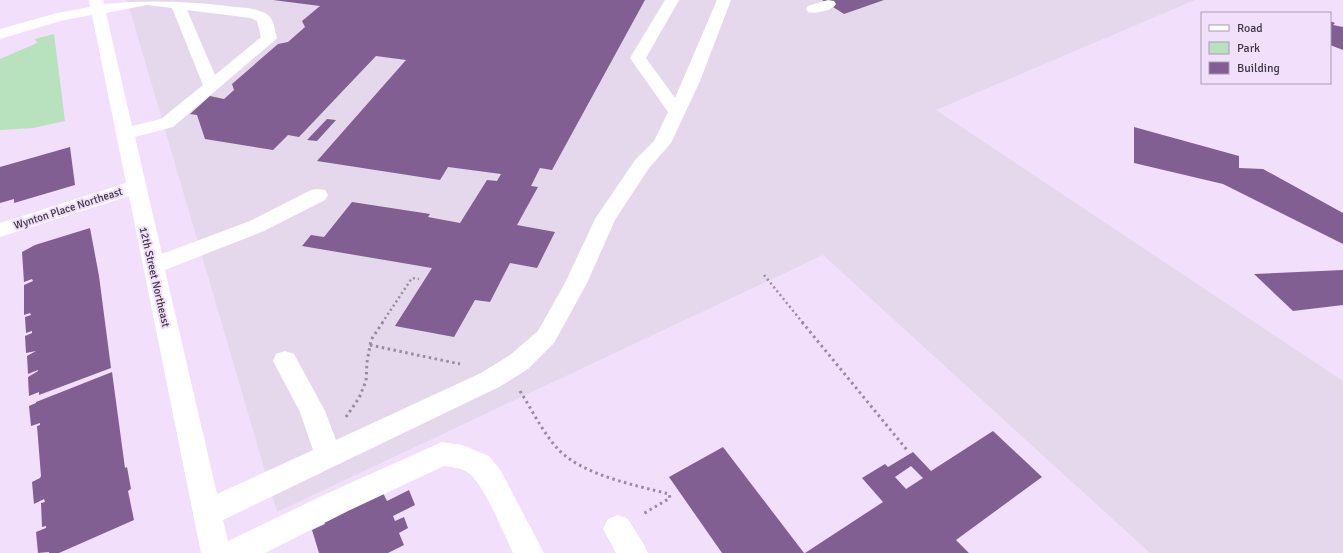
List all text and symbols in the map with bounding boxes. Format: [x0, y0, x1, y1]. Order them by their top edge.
legend [1201, 12, 1331, 84]
text: Road [1237, 21, 1263, 36]
text: Park [1237, 41, 1260, 56]
text: Building [1237, 61, 1280, 76]
street label: Wynton Place Northeast [12, 185, 124, 232]
street label: 12th Street Northeast [137, 226, 172, 329]

